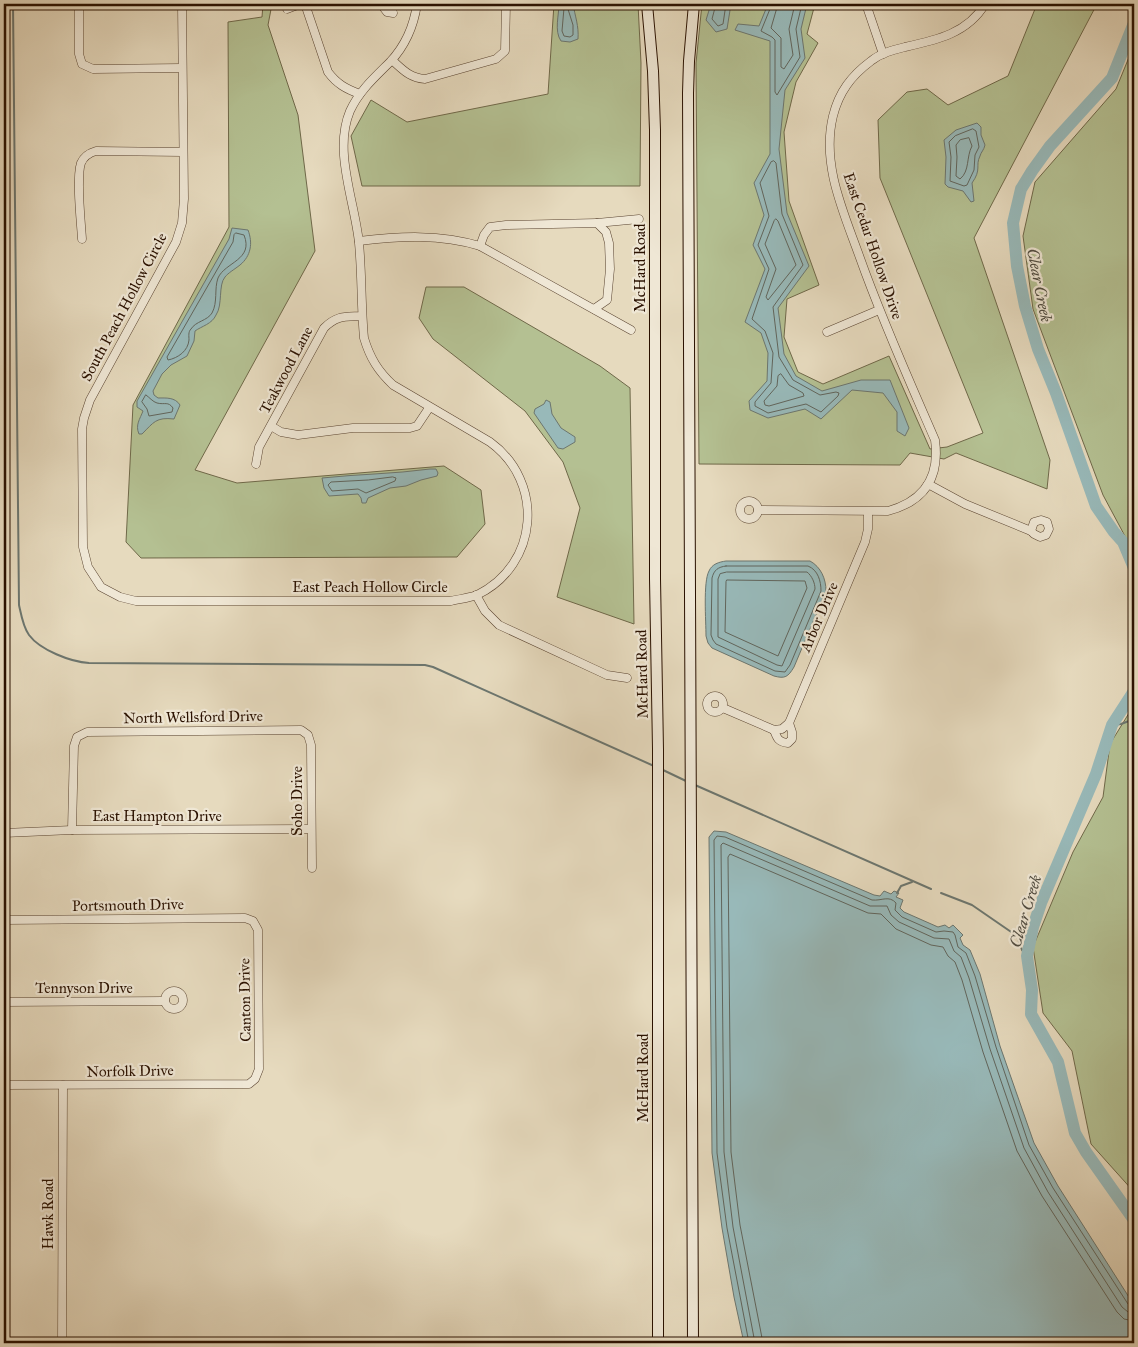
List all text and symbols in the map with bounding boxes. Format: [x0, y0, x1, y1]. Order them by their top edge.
street label: East Cedar Hollow Drive [839, 170, 907, 322]
street label: McHard Road [631, 223, 649, 313]
street label: South Peach Hollow Circle [77, 230, 171, 384]
water label: Clear Creek [1023, 247, 1056, 324]
street label: Teakwood Lane [255, 323, 317, 417]
street label: East Peach Hollow Circle [292, 578, 448, 596]
street label: Arbor Drive [796, 579, 842, 656]
street label: McHard Road [632, 629, 652, 719]
street label: North Wellsford Drive [123, 707, 263, 727]
street label: Soho Drive [288, 766, 306, 836]
street label: East Hampton Drive [92, 807, 222, 825]
water label: Clear Creek [1005, 873, 1045, 950]
street label: Portsmouth Drive [72, 895, 184, 915]
street label: Canton Drive [235, 958, 255, 1042]
street label: Tennyson Drive [35, 979, 133, 997]
street label: McHard Road [634, 1033, 652, 1123]
street label: Norfolk Drive [86, 1061, 174, 1081]
street label: Hawk Road [39, 1178, 57, 1250]

